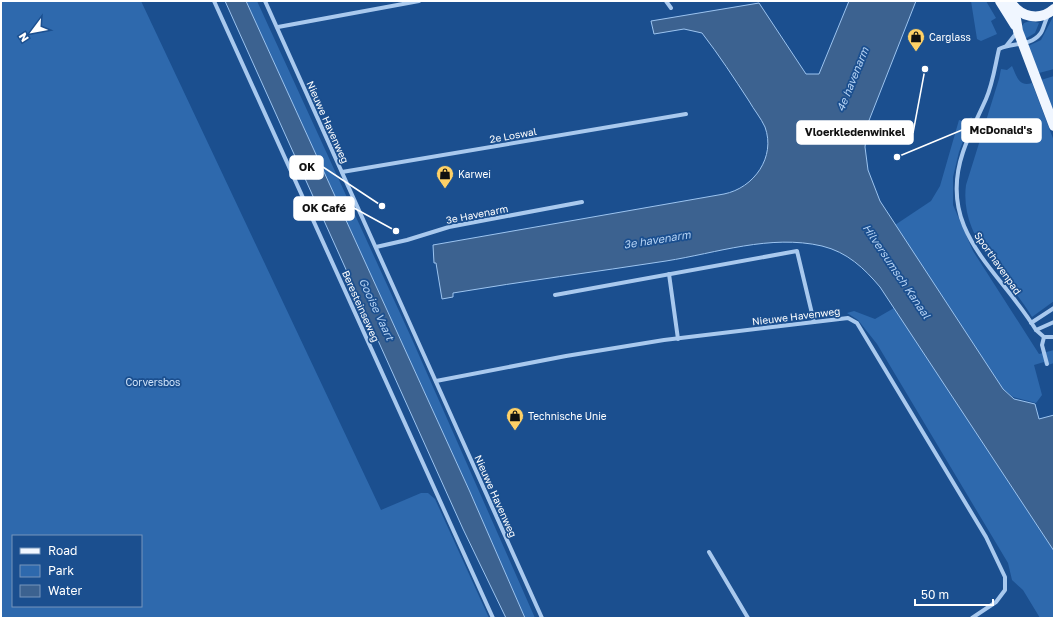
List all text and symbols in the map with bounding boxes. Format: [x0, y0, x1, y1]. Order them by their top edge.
north arrow [12, 12, 52, 52]
shop icon: Carglass [906, 27, 926, 52]
text: N [15, 31, 31, 45]
place label: Carglass [929, 31, 971, 43]
water label: 4e havenarm [833, 44, 871, 113]
street label: Nieuwe Havenweg [304, 79, 352, 165]
callout: McDonald's [962, 119, 1041, 142]
callout: Vloerkledenwinkel [797, 121, 913, 144]
text: McDonald's [970, 123, 1032, 136]
street label: 2e Loswal [488, 125, 538, 145]
text: Vloerkledenwinkel [805, 125, 905, 138]
callout: OK [290, 156, 323, 179]
text: OK [299, 160, 315, 173]
shop icon: Karwei [435, 164, 455, 189]
place label: Karwei [458, 168, 491, 180]
callout: OK Café [294, 197, 354, 220]
text: OK Café [302, 201, 346, 214]
street label: 3e Havenarm [445, 202, 509, 226]
water label: Hilversumsch Kanaal [861, 221, 934, 321]
water label: 3e havenarm [623, 227, 693, 251]
street label: Sporthavenpad [972, 229, 1024, 297]
street label: Beresteinseweg [340, 268, 382, 344]
water label: Gooise Vaart [357, 276, 398, 344]
street label: Nieuwe Havenweg [751, 305, 841, 327]
park label: Corversbos [126, 376, 180, 388]
shop icon: Technische Unie [505, 406, 525, 431]
place label: Technische Unie [528, 410, 607, 422]
street label: Nieuwe Havenweg [472, 453, 520, 539]
legend [12, 535, 142, 607]
text: Road [48, 543, 77, 558]
text: Park [48, 563, 74, 578]
scale bar [915, 581, 993, 607]
text: Water [48, 583, 82, 598]
text: 50 m [921, 587, 949, 602]

